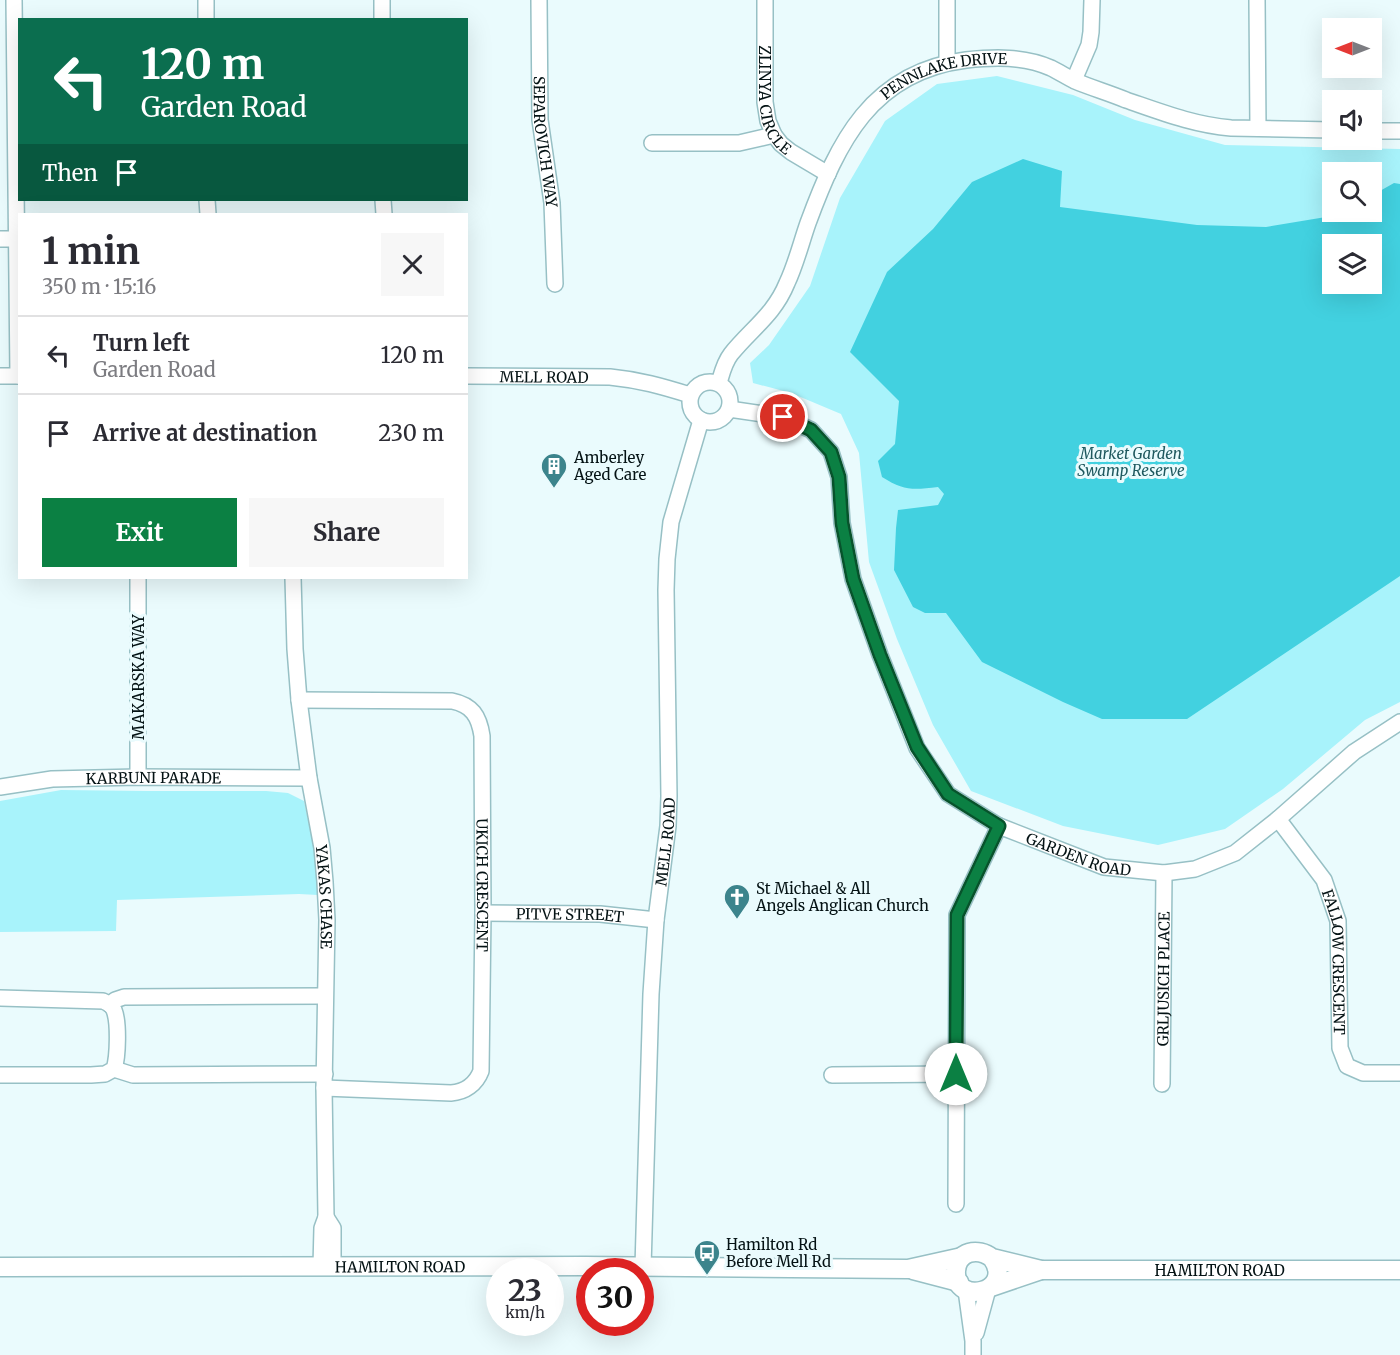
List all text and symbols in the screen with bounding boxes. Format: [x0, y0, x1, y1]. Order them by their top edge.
north arrow [1322, 18, 1382, 78]
map controls [1322, 18, 1382, 294]
text: 120 m [141, 38, 264, 90]
icon: left [42, 42, 120, 120]
street label: ZLINYA CIRCLE [755, 45, 796, 159]
street label: PENNLAKE DRIVE [876, 48, 1008, 103]
street label: SEPAROVICH WAY [530, 76, 562, 209]
text: Garden Road [141, 90, 307, 124]
button: sound [1322, 90, 1382, 150]
icon: arrive [110, 156, 143, 189]
text: Then [42, 159, 98, 187]
button: search [1322, 162, 1382, 222]
text: 1 min [42, 229, 140, 274]
button: close [381, 233, 444, 296]
button: layers [1322, 234, 1382, 294]
text: 350 m · 15:16 [42, 274, 156, 299]
text: Turn left [93, 329, 190, 357]
icon: left [42, 339, 75, 372]
text: 120 m [380, 341, 444, 369]
text: Garden Road [93, 357, 216, 382]
street label: MELL ROAD [499, 367, 589, 386]
pin [757, 391, 808, 442]
icon: arrive [766, 400, 799, 433]
icon: arrive [42, 417, 75, 450]
text: Arrive at destination [93, 419, 317, 447]
text: 230 m [378, 419, 444, 447]
park label: Market Garden Swamp Reserve [1077, 444, 1185, 480]
place label: Amberley Aged Care [573, 448, 646, 484]
building icon: Amberley Aged Care [539, 451, 569, 489]
button: Exit [42, 498, 237, 567]
button: Share [249, 498, 444, 567]
street label: MAKARSKA WAY [129, 614, 148, 740]
street label: KARBUNI PARADE [85, 767, 222, 788]
street label: MELL ROAD [651, 797, 678, 887]
street label: UKICH CRESCENT [473, 818, 493, 952]
street label: GARDEN ROAD [1023, 828, 1132, 879]
street label: YAKAS CHASE [312, 843, 337, 950]
place label: St Michael & All Angels Anglican Church [755, 879, 929, 915]
church icon: St Michael & All Angels Anglican Church [722, 882, 752, 920]
street label: FALLOW CRESCENT [1318, 886, 1349, 1036]
street label: PITVE STREET [516, 904, 626, 926]
street label: GRLJUSICH PLACE [1153, 911, 1173, 1046]
position arrow [924, 1042, 988, 1106]
place label: Hamilton Rd Before Mell Rd [726, 1235, 831, 1271]
bus stop icon: Hamilton Rd Before Mell Rd [692, 1238, 722, 1276]
street label: HAMILTON ROAD [335, 1257, 465, 1276]
speed limit sign: 30 [576, 1258, 654, 1336]
street label: HAMILTON ROAD [1154, 1261, 1285, 1280]
text: 23 [508, 1271, 542, 1309]
text: km/h [505, 1303, 545, 1322]

